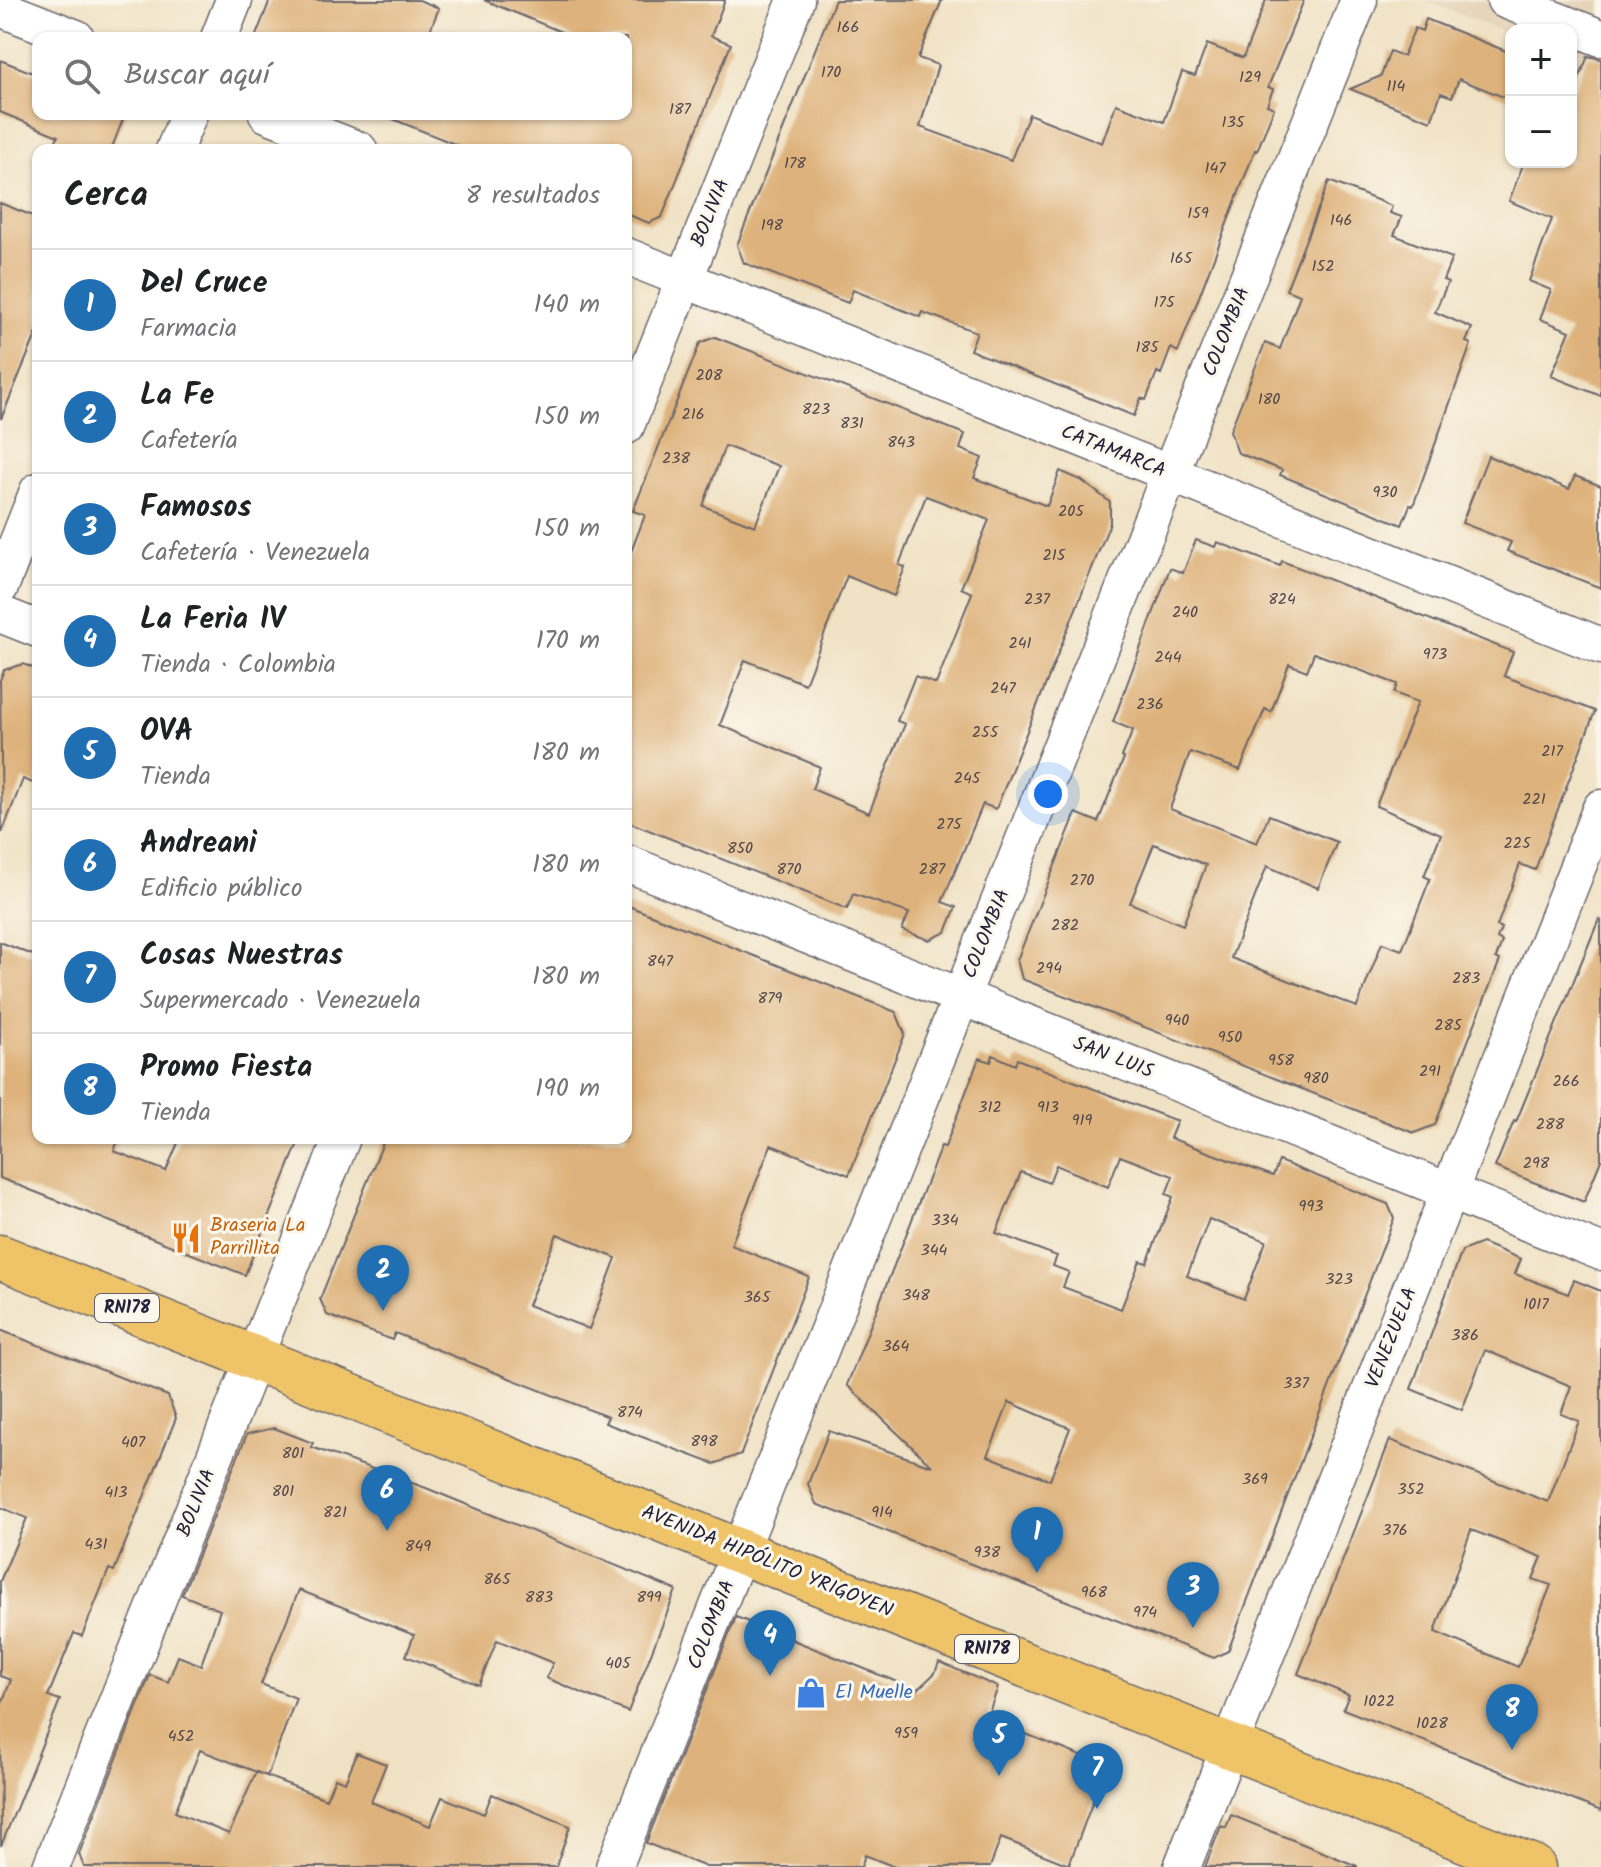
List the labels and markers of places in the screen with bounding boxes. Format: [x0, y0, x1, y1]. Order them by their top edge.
place label: Braseria La Parrillita [210, 1210, 305, 1265]
restaurant icon: Braseria La Parrillita [169, 1221, 203, 1255]
pin: 2 [357, 1245, 409, 1311]
pin: 6 [361, 1465, 413, 1531]
pin: 1 [1011, 1507, 1063, 1573]
pin: 3 [1167, 1562, 1219, 1628]
pin: 4 [744, 1610, 796, 1676]
shop icon: El Muelle [794, 1676, 828, 1710]
place label: El Muelle [835, 1677, 913, 1709]
pin: 8 [1486, 1684, 1538, 1750]
pin: 5 [973, 1710, 1025, 1776]
pin: 7 [1071, 1743, 1123, 1809]

